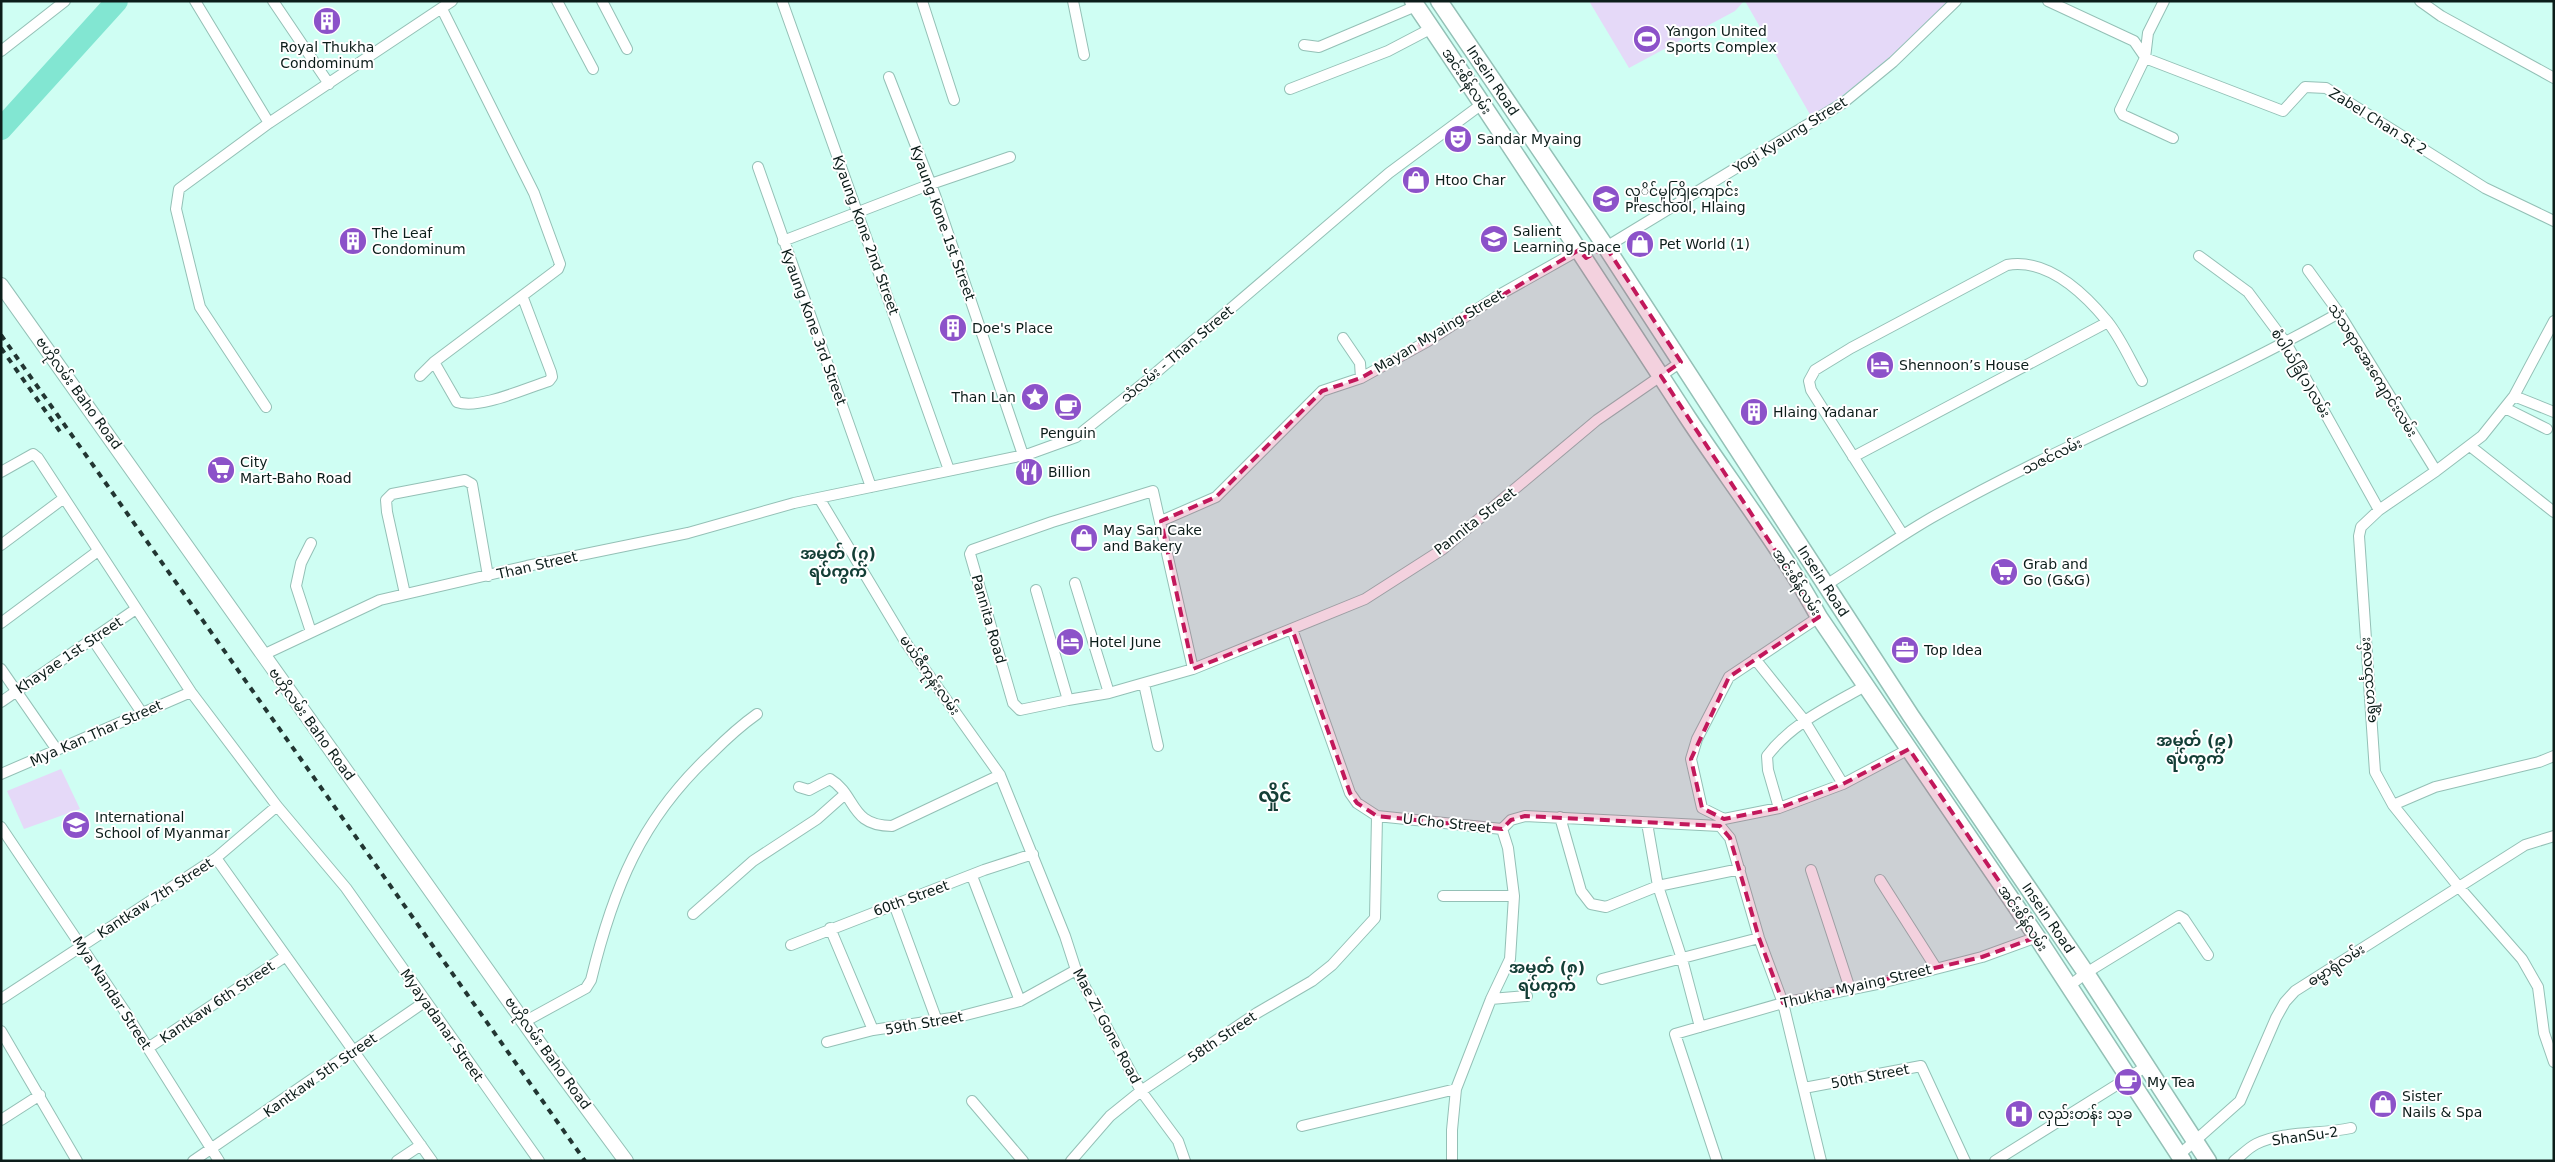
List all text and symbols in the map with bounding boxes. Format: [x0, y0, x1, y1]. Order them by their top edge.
building icon: Royal Thukha Condominum [312, 6, 342, 36]
place label: Yangon United Sports Complex [1665, 23, 1777, 55]
sports icon: Yangon United Sports Complex [1632, 24, 1662, 54]
place label: Royal Thukha Condominum [280, 39, 374, 71]
street label: Insein Road [1463, 42, 1522, 119]
street label: အင်းစိန်လမ်း [1436, 44, 1497, 119]
street label: Zabel Chan St 2 [2326, 84, 2430, 158]
street label: Yogi Kyaung Street [1729, 93, 1850, 177]
theatre icon: Sandar Myaing [1443, 124, 1473, 154]
place label: Sandar Myaing [1477, 131, 1582, 147]
street label: Kyaung Kone 1st Street [907, 143, 979, 303]
street label: Kyaung Kone 2nd Street [830, 153, 903, 317]
shop icon: Htoo Char [1401, 165, 1431, 195]
place label: Htoo Char [1435, 172, 1506, 188]
place label: လှုိင်မူကြိုကျောင်း Preschool, Hlaing [1625, 181, 1746, 215]
school or university icon: လှုိင်မူကြိုကျောင်း Preschool, Hlaing [1591, 184, 1621, 214]
place label: Salient Learning Space [1513, 223, 1621, 255]
school or university icon: Salient Learning Space [1479, 224, 1509, 254]
place label: The Leaf Condominum [371, 225, 466, 257]
building icon: The Leaf Condominum [338, 226, 368, 256]
shop icon: Pet World (1) [1625, 229, 1655, 259]
place label: Pet World (1) [1659, 236, 1750, 252]
street label: Kyaung Kone 3rd Street [778, 247, 850, 408]
street label: Mayan Myaing Street [1371, 286, 1507, 376]
street label: သံသရာအေးကျောင်းလမ်း [2322, 299, 2422, 442]
street label: သံလမ်း - Than Street [1116, 300, 1237, 406]
building icon: Doe's Place [938, 313, 968, 343]
place label: Doe's Place [972, 320, 1053, 336]
street label: စံပါယ်ခြံ(၁)လမ်း [2265, 325, 2336, 422]
street label: ဗဟိုလမ်း Baho Road [30, 333, 127, 455]
hotel icon: Shennoon’s House [1865, 350, 1895, 380]
place label: Shennoon’s House [1899, 357, 2029, 373]
place icon: Than Lan [1020, 382, 1050, 412]
place label: Than Lan [950, 389, 1016, 405]
cafe icon: Penguin [1053, 392, 1083, 422]
building icon: Hlaing Yadanar [1739, 397, 1769, 427]
place label: Hlaing Yadanar [1773, 404, 1878, 420]
place label: Penguin [1040, 425, 1096, 441]
street label: သဇင်လမ်း [2019, 433, 2085, 477]
place label: City Mart-Baho Road [240, 454, 352, 486]
supermarket icon: City Mart-Baho Road [206, 455, 236, 485]
restaurant icon: Billion [1014, 457, 1044, 487]
place label: Billion [1048, 464, 1091, 480]
street label: Pannita Street [1431, 484, 1519, 558]
place label: May San Cake and Bakery [1103, 522, 1202, 554]
shop icon: May San Cake and Bakery [1069, 523, 1099, 553]
district label: အမှတ် (၇) ရပ်ကွက် [800, 542, 876, 585]
street label: Insein Road [1794, 543, 1852, 620]
street label: အင်းစိန်လမ်း [1766, 545, 1826, 621]
street label: Than Street [494, 548, 579, 582]
place label: Grab and Go (G&G) [2023, 556, 2090, 588]
supermarket icon: Grab and Go (G&G) [1989, 557, 2019, 587]
street label: Pannita Road [969, 573, 1009, 665]
street label: Khayae 1st Street [13, 613, 126, 697]
hotel icon: Hotel June [1055, 627, 1085, 657]
street label: မယ်ဇီကုန်းလမ်း [893, 631, 965, 720]
place label: Hotel June [1089, 634, 1161, 650]
office icon: Top Idea [1890, 635, 1920, 665]
street label: ရွှေဟင်္သာလမ်း [2355, 636, 2383, 724]
place label: Top Idea [1923, 642, 1982, 658]
street label: ဗဟိုလမ်း Baho Road [263, 664, 360, 786]
street label: Mya Kan Thar Street [27, 696, 165, 769]
district label: အမှတ် (၉) ရပ်ကွက် [2156, 729, 2234, 772]
district label: လှိုင် [1258, 782, 1292, 811]
place label: International School of Myanmar [95, 809, 230, 841]
school or university icon: International School of Myanmar [61, 810, 91, 840]
street label: U Cho Street [1402, 810, 1493, 836]
street label: Kantkaw 7th Street [94, 854, 216, 941]
street label: 60th Street [871, 877, 951, 919]
street label: Insein Road [2019, 880, 2078, 956]
street label: အင်းစိန်လမ်း [1992, 881, 2053, 956]
street label: Mya Nandar Street [69, 933, 155, 1053]
street label: ဓမ္မာရုံလမ်း [2303, 939, 2370, 993]
district label: အမှတ် (၈) ရပ်ကွက် [1509, 956, 1585, 999]
street label: Kantkaw 6th Street [157, 957, 278, 1046]
street label: Thukha Myaing Street [1778, 961, 1933, 1011]
street label: Myayadanar Street [397, 966, 487, 1085]
street label: Mae Zi Gone Road [1070, 966, 1144, 1086]
street label: ဗဟိုလမ်း Baho Road [499, 993, 596, 1115]
street label: 59th Street [884, 1008, 965, 1038]
street label: 58th Street [1185, 1008, 1260, 1066]
street label: Kantkaw 5th Street [260, 1030, 380, 1120]
street label: 50th Street [1830, 1060, 1911, 1091]
cafe icon: My Tea [2113, 1067, 2143, 1097]
place label: My Tea [2147, 1074, 2195, 1090]
place label: Sister Nails & Spa [2402, 1088, 2482, 1120]
shop icon: Sister Nails & Spa [2368, 1089, 2398, 1119]
hospital icon: လှည်းတန်း သုခ [2004, 1099, 2034, 1129]
place label: လှည်းတန်း သုခ [2038, 1104, 2132, 1126]
street label: ShanSu-2 [2271, 1123, 2339, 1149]

